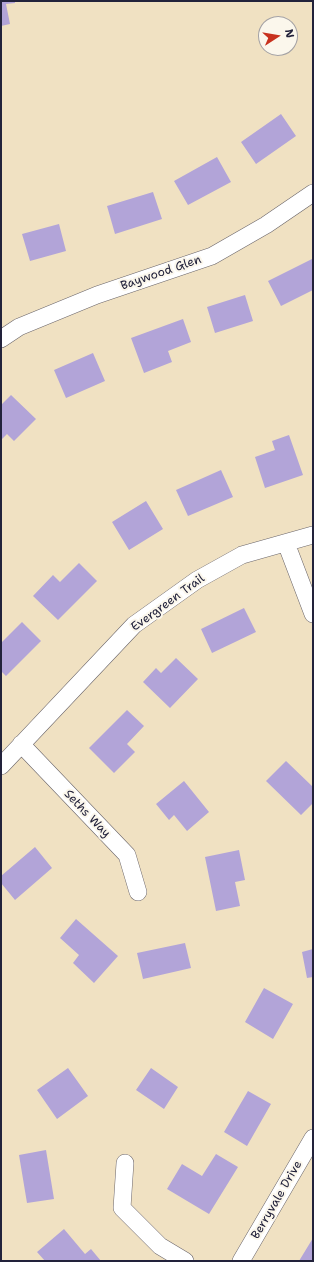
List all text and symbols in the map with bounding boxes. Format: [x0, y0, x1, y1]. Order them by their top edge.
north arrow [258, 16, 298, 56]
text: N [281, 28, 297, 39]
street label: Baywood Glen [119, 252, 203, 294]
street label: Evergreen Trail [128, 571, 208, 635]
street label: Seths Way [61, 787, 113, 841]
street label: Berryvale Drive [249, 1158, 305, 1242]

